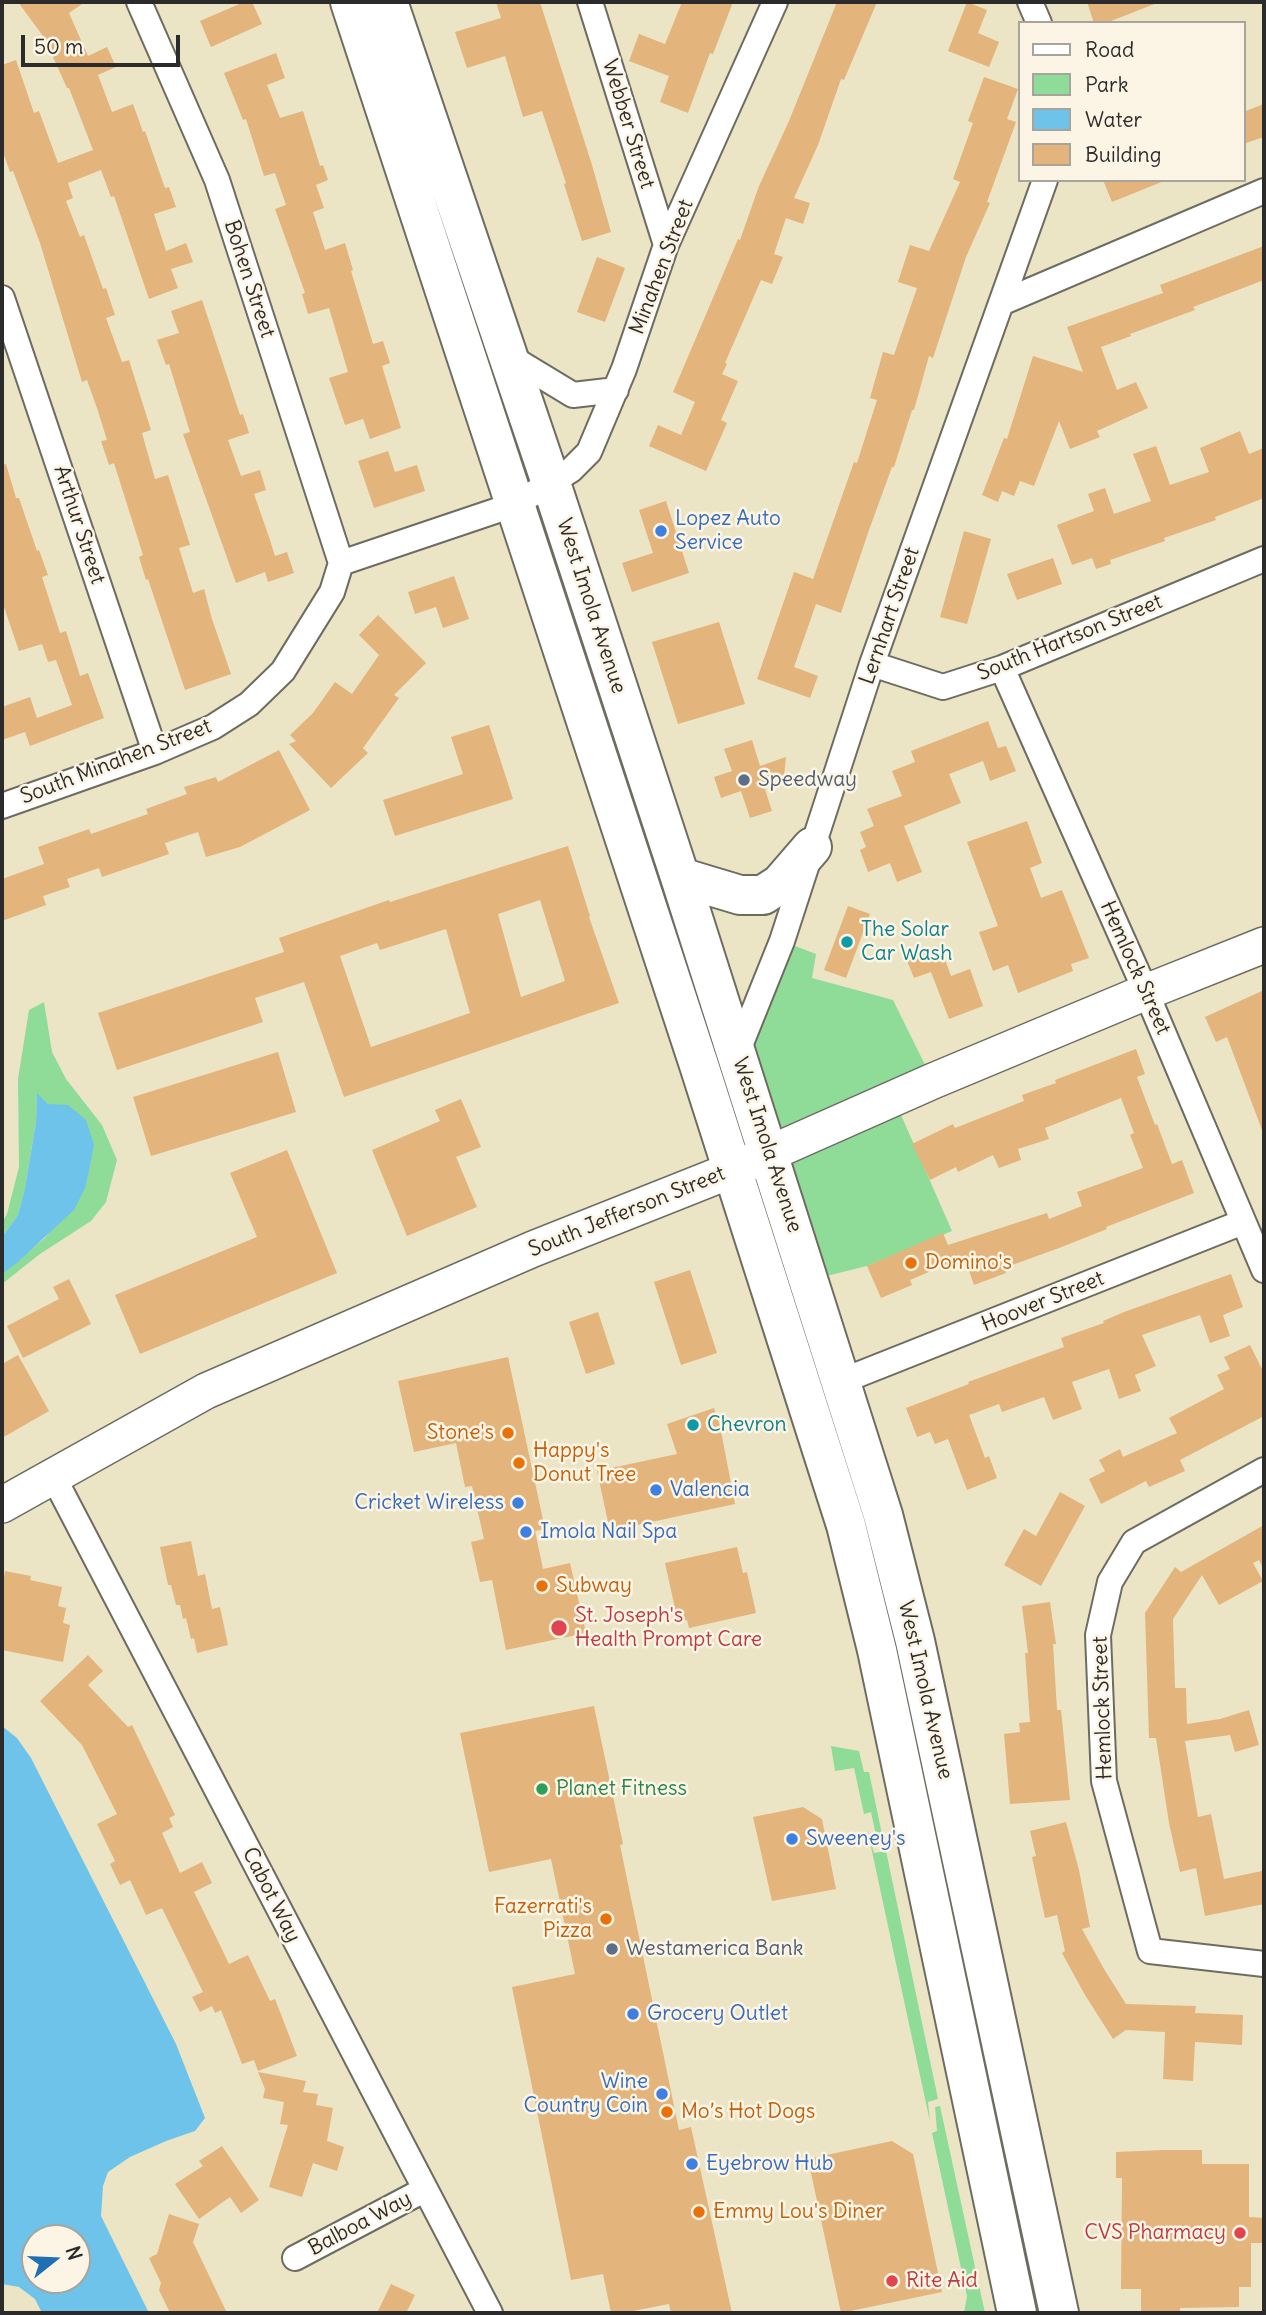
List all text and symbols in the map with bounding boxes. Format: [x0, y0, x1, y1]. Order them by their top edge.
scale bar [24, 21, 184, 65]
legend [1018, 21, 1245, 182]
text: 50 m [34, 33, 83, 60]
text: Road [1085, 36, 1134, 63]
street label: Webber Street [596, 56, 660, 192]
text: Park [1085, 71, 1128, 98]
text: Water [1085, 106, 1142, 133]
text: Building [1085, 141, 1161, 168]
street label: Minahen Street [625, 196, 699, 338]
street label: Bohen Street [218, 217, 280, 341]
street label: Arthur Street [48, 463, 110, 587]
place label: Lopez Auto Service [675, 506, 781, 556]
street label: West Imola Avenue [551, 515, 631, 697]
marker: Lopez Auto Service [653, 523, 669, 539]
street label: Lernhart Street [855, 544, 925, 688]
street label: South Hartson Street [974, 589, 1166, 687]
street label: South Minahen Street [17, 714, 215, 810]
place label: Speedway [758, 767, 857, 793]
marker: Speedway [736, 772, 752, 788]
street label: Hemlock Street [1094, 897, 1176, 1039]
place label: The Solar Car Wash [861, 917, 952, 967]
marker: The Solar Car Wash [839, 934, 855, 950]
street label: West Imola Avenue [727, 1054, 807, 1236]
street label: South Jefferson Street [525, 1161, 729, 1263]
place label: Domino's [925, 1250, 1012, 1276]
marker: Domino's [903, 1255, 919, 1271]
street label: Hoover Street [978, 1266, 1108, 1338]
place label: Chevron [707, 1412, 787, 1438]
marker: Chevron [685, 1417, 701, 1433]
place label: Stone's [427, 1420, 494, 1446]
marker: Stone's [500, 1425, 516, 1441]
place label: Happy's Donut Tree [533, 1438, 636, 1488]
marker: Happy's Donut Tree [511, 1455, 527, 1471]
place label: Valencia [670, 1477, 750, 1503]
marker: Valencia [648, 1482, 664, 1498]
place label: Cricket Wireless [354, 1490, 504, 1516]
marker: Cricket Wireless [510, 1495, 526, 1511]
place label: Imola Nail Spa [540, 1519, 677, 1545]
marker: Imola Nail Spa [518, 1524, 534, 1540]
place label: Subway [556, 1573, 632, 1599]
marker: Subway [534, 1578, 550, 1594]
street label: West Imola Avenue [892, 1598, 958, 1782]
place label: St. Joseph's Health Prompt Care [575, 1603, 762, 1653]
marker: St. Joseph's Health Prompt Care [549, 1618, 569, 1638]
street label: Hemlock Street [1088, 1636, 1118, 1780]
place label: Planet Fitness [556, 1776, 687, 1802]
marker: Planet Fitness [534, 1781, 550, 1797]
place label: Sweeney's [806, 1826, 906, 1852]
marker: Sweeney's [784, 1831, 800, 1847]
street label: Cabot Way [236, 1843, 306, 1947]
place label: Fazerrati's Pizza [494, 1894, 592, 1944]
marker: Fazerrati's Pizza [598, 1911, 614, 1927]
place label: Westamerica Bank [626, 1936, 803, 1962]
marker: Westamerica Bank [604, 1941, 620, 1957]
place label: Grocery Outlet [647, 2001, 788, 2027]
marker: Grocery Outlet [625, 2006, 641, 2022]
place label: Wine Country Coin [524, 2069, 648, 2119]
marker: Wine Country Coin [654, 2086, 670, 2102]
place label: Mo’s Hot Dogs [681, 2099, 815, 2125]
marker: Mo’s Hot Dogs [659, 2104, 675, 2120]
place label: Eyebrow Hub [706, 2151, 833, 2177]
marker: Eyebrow Hub [684, 2156, 700, 2172]
street label: Balboa Way [304, 2186, 416, 2262]
place label: Emmy Lou's Diner [713, 2199, 884, 2225]
marker: Emmy Lou's Diner [691, 2204, 707, 2220]
place label: CVS Pharmacy [1084, 2220, 1226, 2246]
north arrow [21, 2224, 91, 2294]
marker: CVS Pharmacy [1232, 2225, 1248, 2241]
text: N [61, 2243, 88, 2263]
place label: Rite Aid [906, 2268, 978, 2294]
marker: Rite Aid [884, 2273, 900, 2289]

